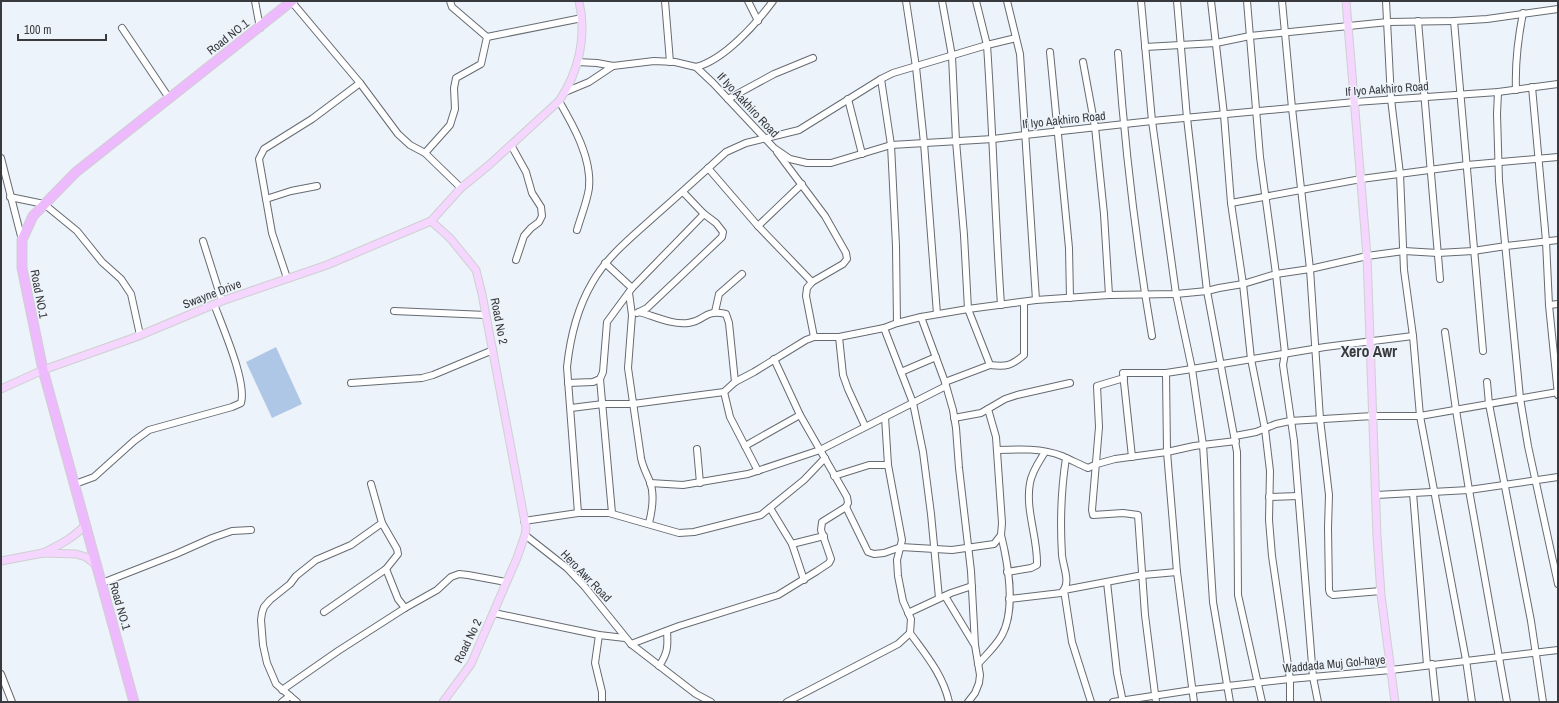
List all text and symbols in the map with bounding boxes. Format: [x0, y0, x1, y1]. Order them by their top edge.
street label: Road NO.1 [204, 15, 253, 58]
scale bar [18, 16, 106, 42]
text: 100 m [24, 22, 51, 38]
street label: If Iyo Aakhiro Road [714, 69, 782, 141]
street label: If Iyo Aakhiro Road [1345, 78, 1429, 100]
street label: If Iyo Aakhiro Road [1022, 108, 1106, 132]
street label: Road NO.1 [26, 268, 52, 320]
street label: Swayne Drive [181, 276, 243, 312]
street label: Road No 2 [487, 296, 511, 346]
district label: Xero Awr [1341, 340, 1398, 362]
street label: Hero Awr Road [557, 547, 615, 605]
street label: Road NO.1 [106, 580, 135, 632]
street label: Road No 2 [450, 616, 486, 666]
street label: Waddada Muj Gol-haye [1282, 652, 1386, 676]

